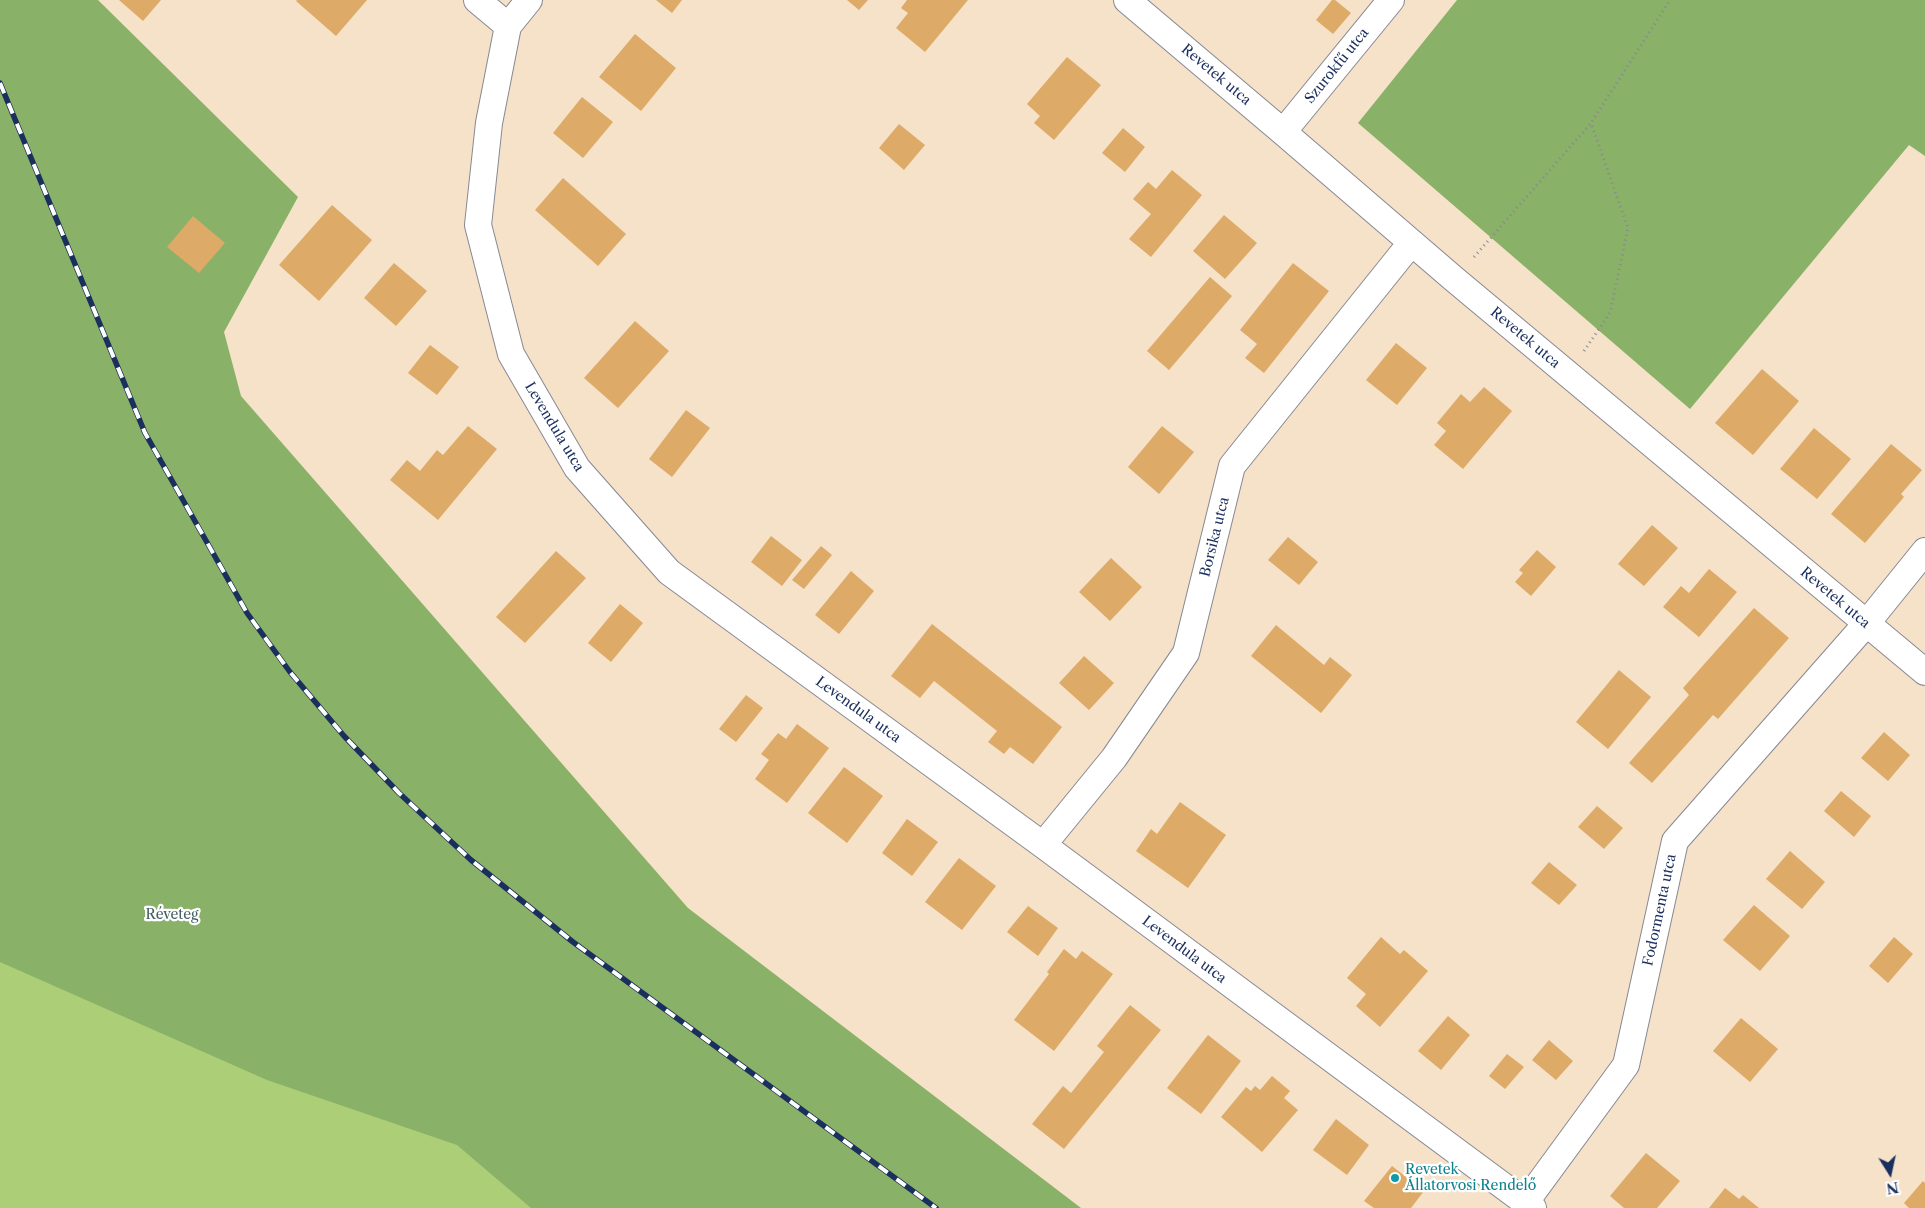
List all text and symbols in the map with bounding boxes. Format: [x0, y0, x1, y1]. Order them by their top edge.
street label: Szurokfű utca [1302, 25, 1372, 107]
street label: Revetek utca [1178, 41, 1254, 109]
street label: Revetek utca [1487, 304, 1563, 372]
street label: Levendula utca [521, 379, 587, 475]
street label: Borsika utca [1197, 495, 1233, 579]
street label: Revetek utca [1797, 564, 1873, 632]
street label: Levendula utca [812, 673, 904, 747]
street label: Fodormenta utca [1640, 852, 1680, 968]
park label: Réveteg [146, 907, 198, 923]
street label: Levendula utca [1139, 913, 1229, 987]
north arrow [1865, 1148, 1915, 1198]
place label: Revetek Állatorvosi Rendelő [1405, 1162, 1536, 1194]
marker: Revetek Állatorvosi Rendelő [1389, 1172, 1401, 1184]
text: N [1885, 1178, 1900, 1198]

